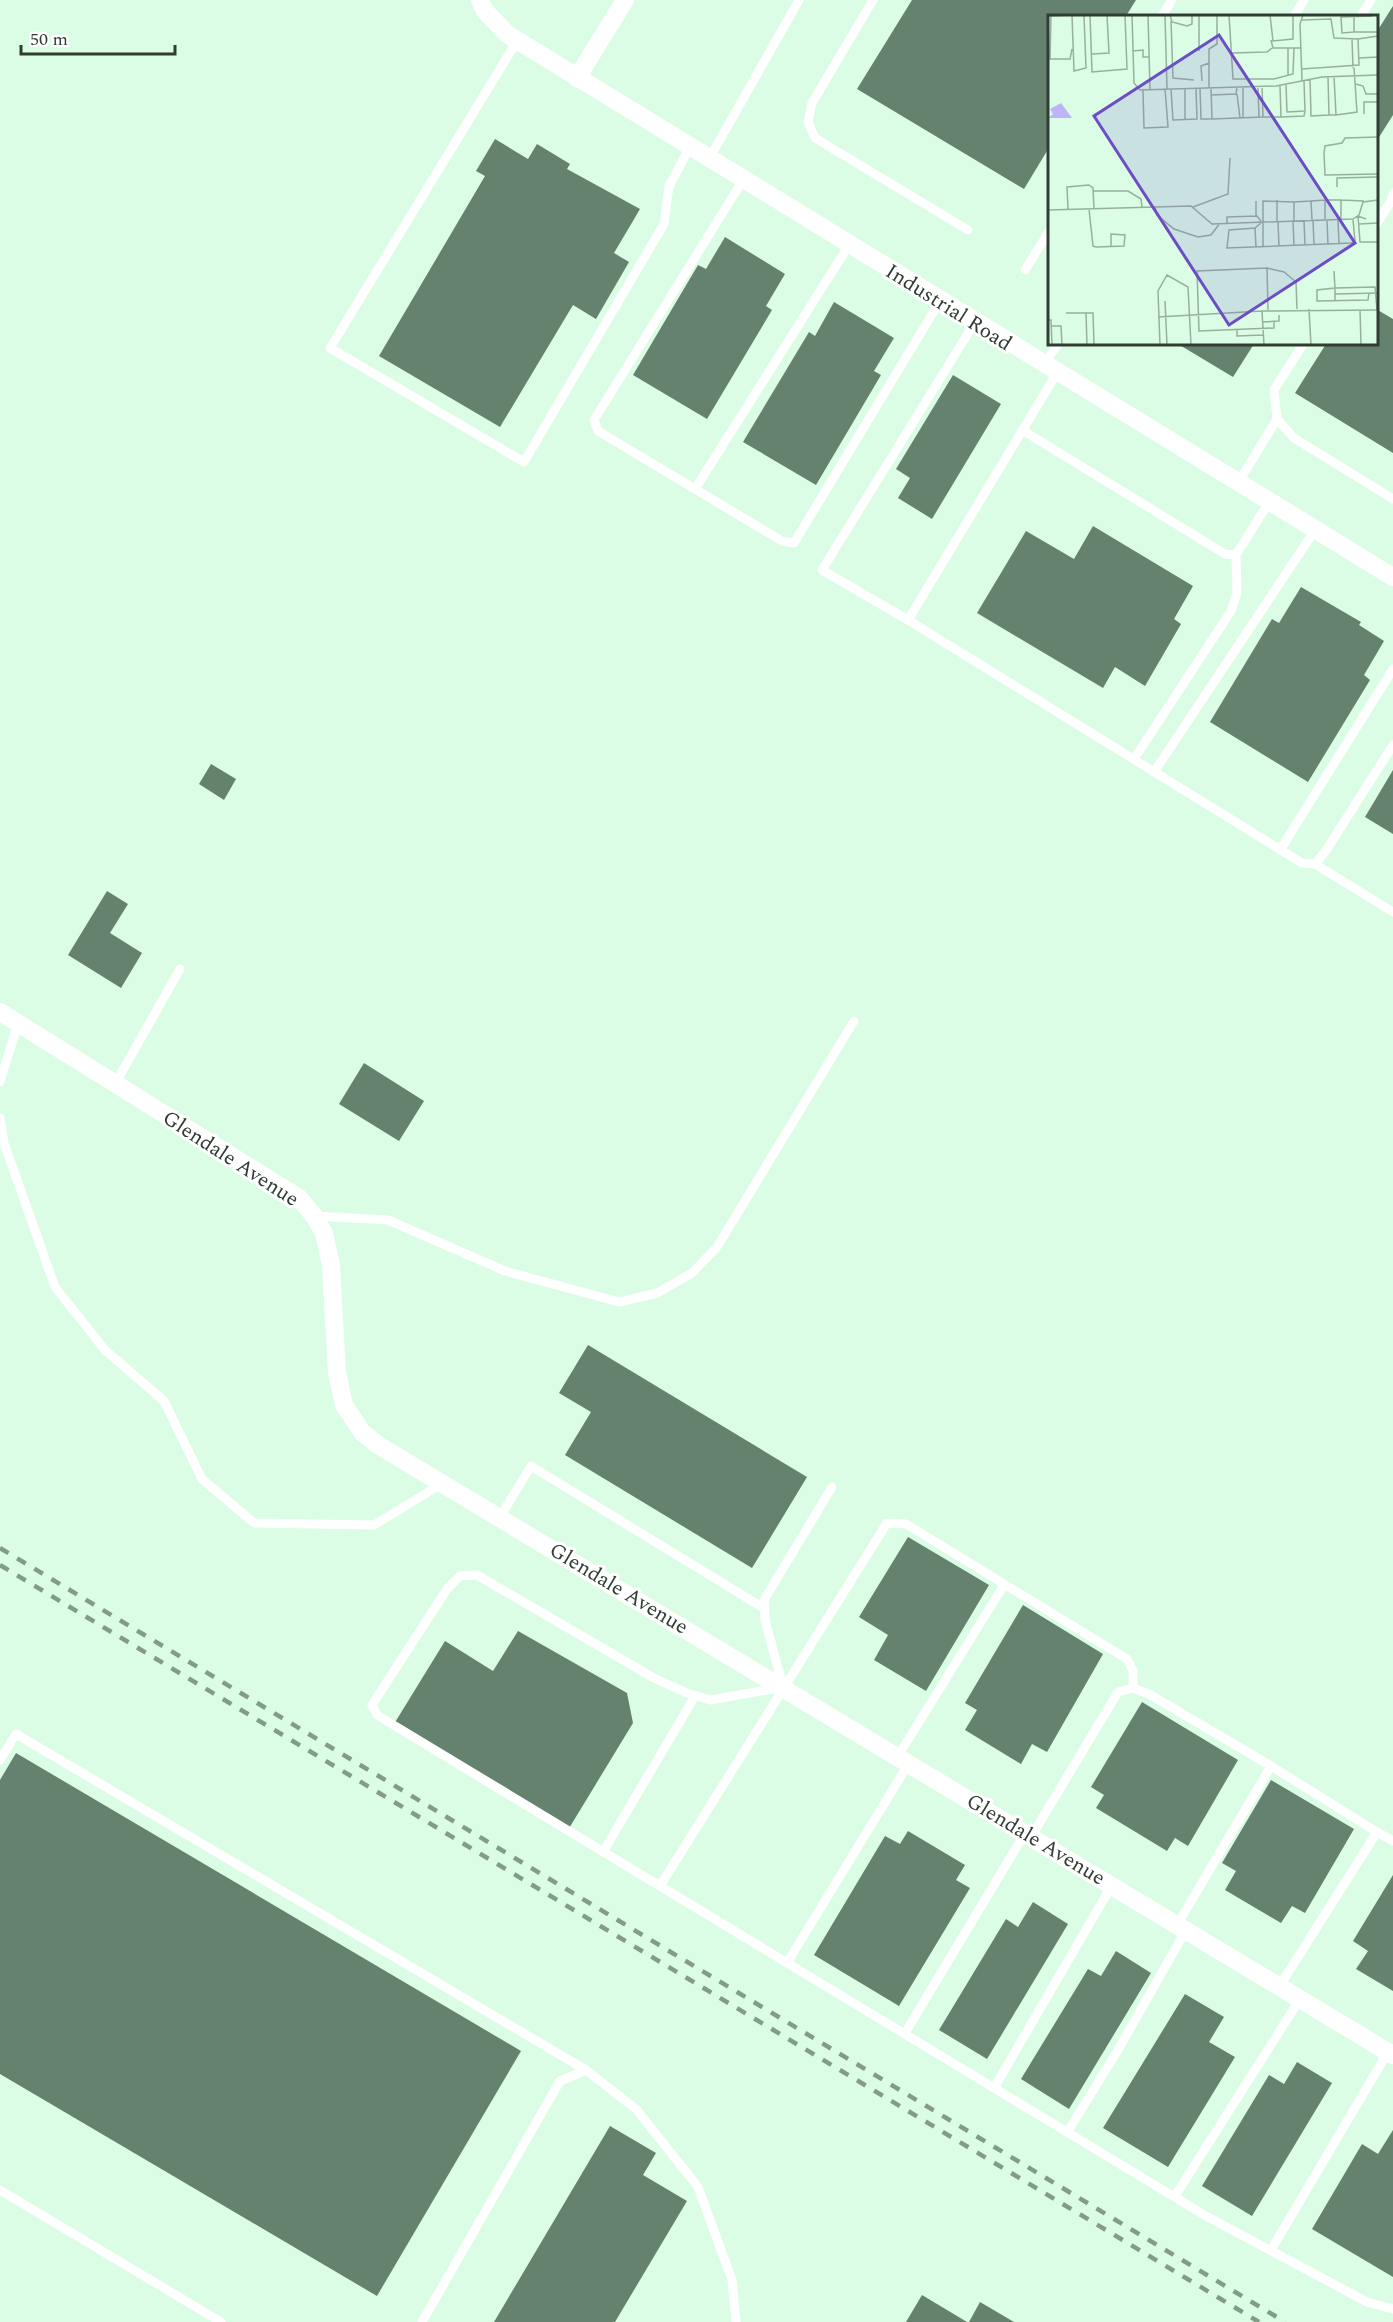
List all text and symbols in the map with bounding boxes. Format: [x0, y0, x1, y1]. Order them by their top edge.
inset map [1048, 15, 1378, 345]
scale bar [21, 18, 176, 56]
text: 50 m [30, 26, 68, 53]
street label: Industrial Road [879, 256, 1018, 360]
street label: Glendale Avenue [156, 1103, 305, 1215]
street label: Glendale Avenue [543, 1535, 694, 1643]
street label: Glendale Avenue [960, 1786, 1111, 1894]

